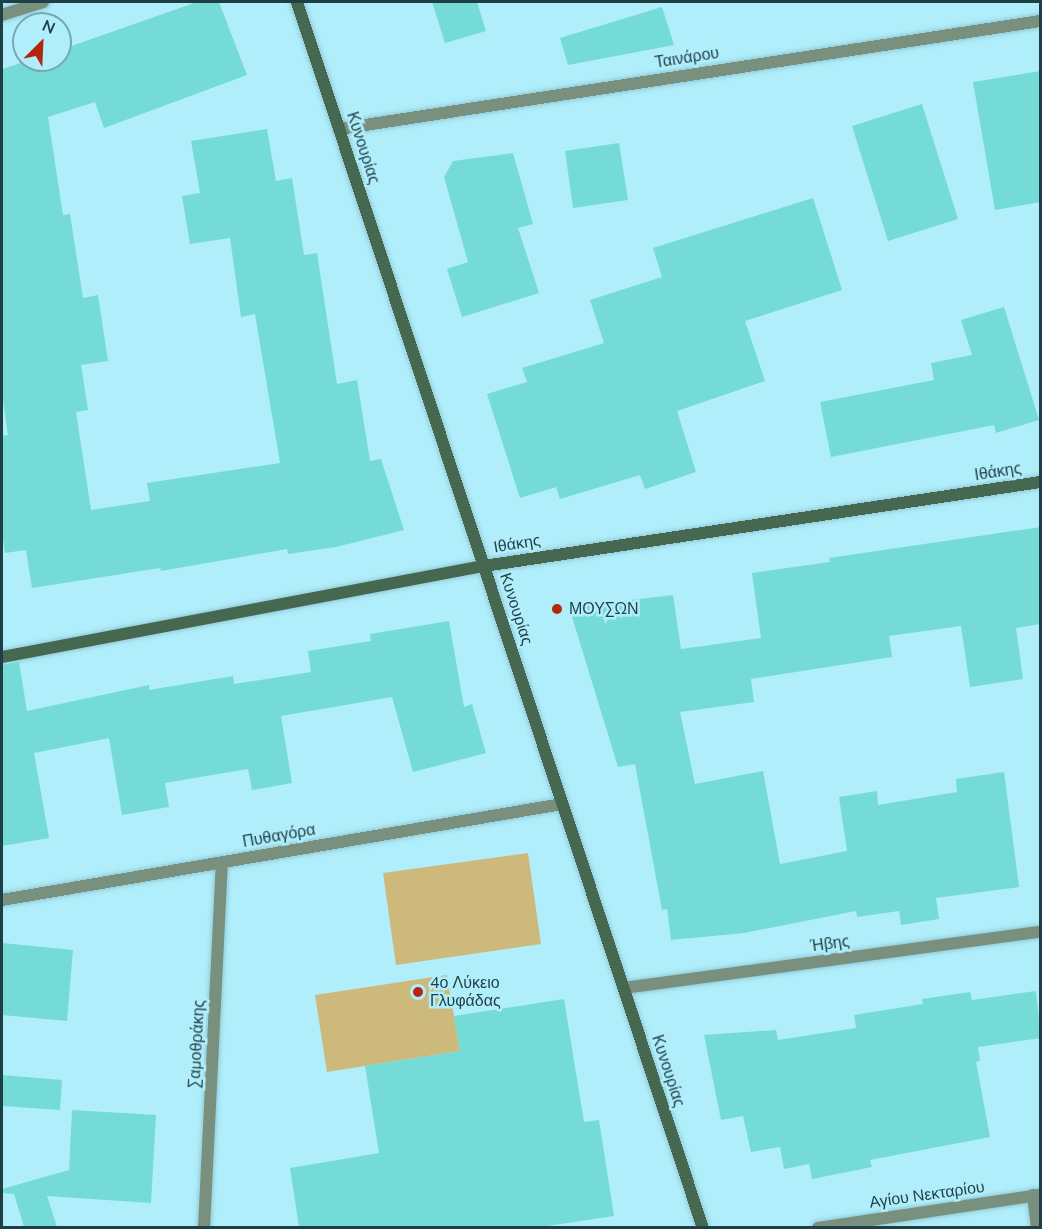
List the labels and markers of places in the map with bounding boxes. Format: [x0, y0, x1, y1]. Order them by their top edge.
place label: ΜΟΥΣΩΝ [569, 599, 639, 619]
marker: ΜΟΥΣΩΝ [550, 602, 564, 616]
place label: 4ο Λύκειο Γλυφάδας [430, 973, 501, 1011]
marker: 4ο Λύκειο Γλυφάδας [411, 985, 425, 999]

